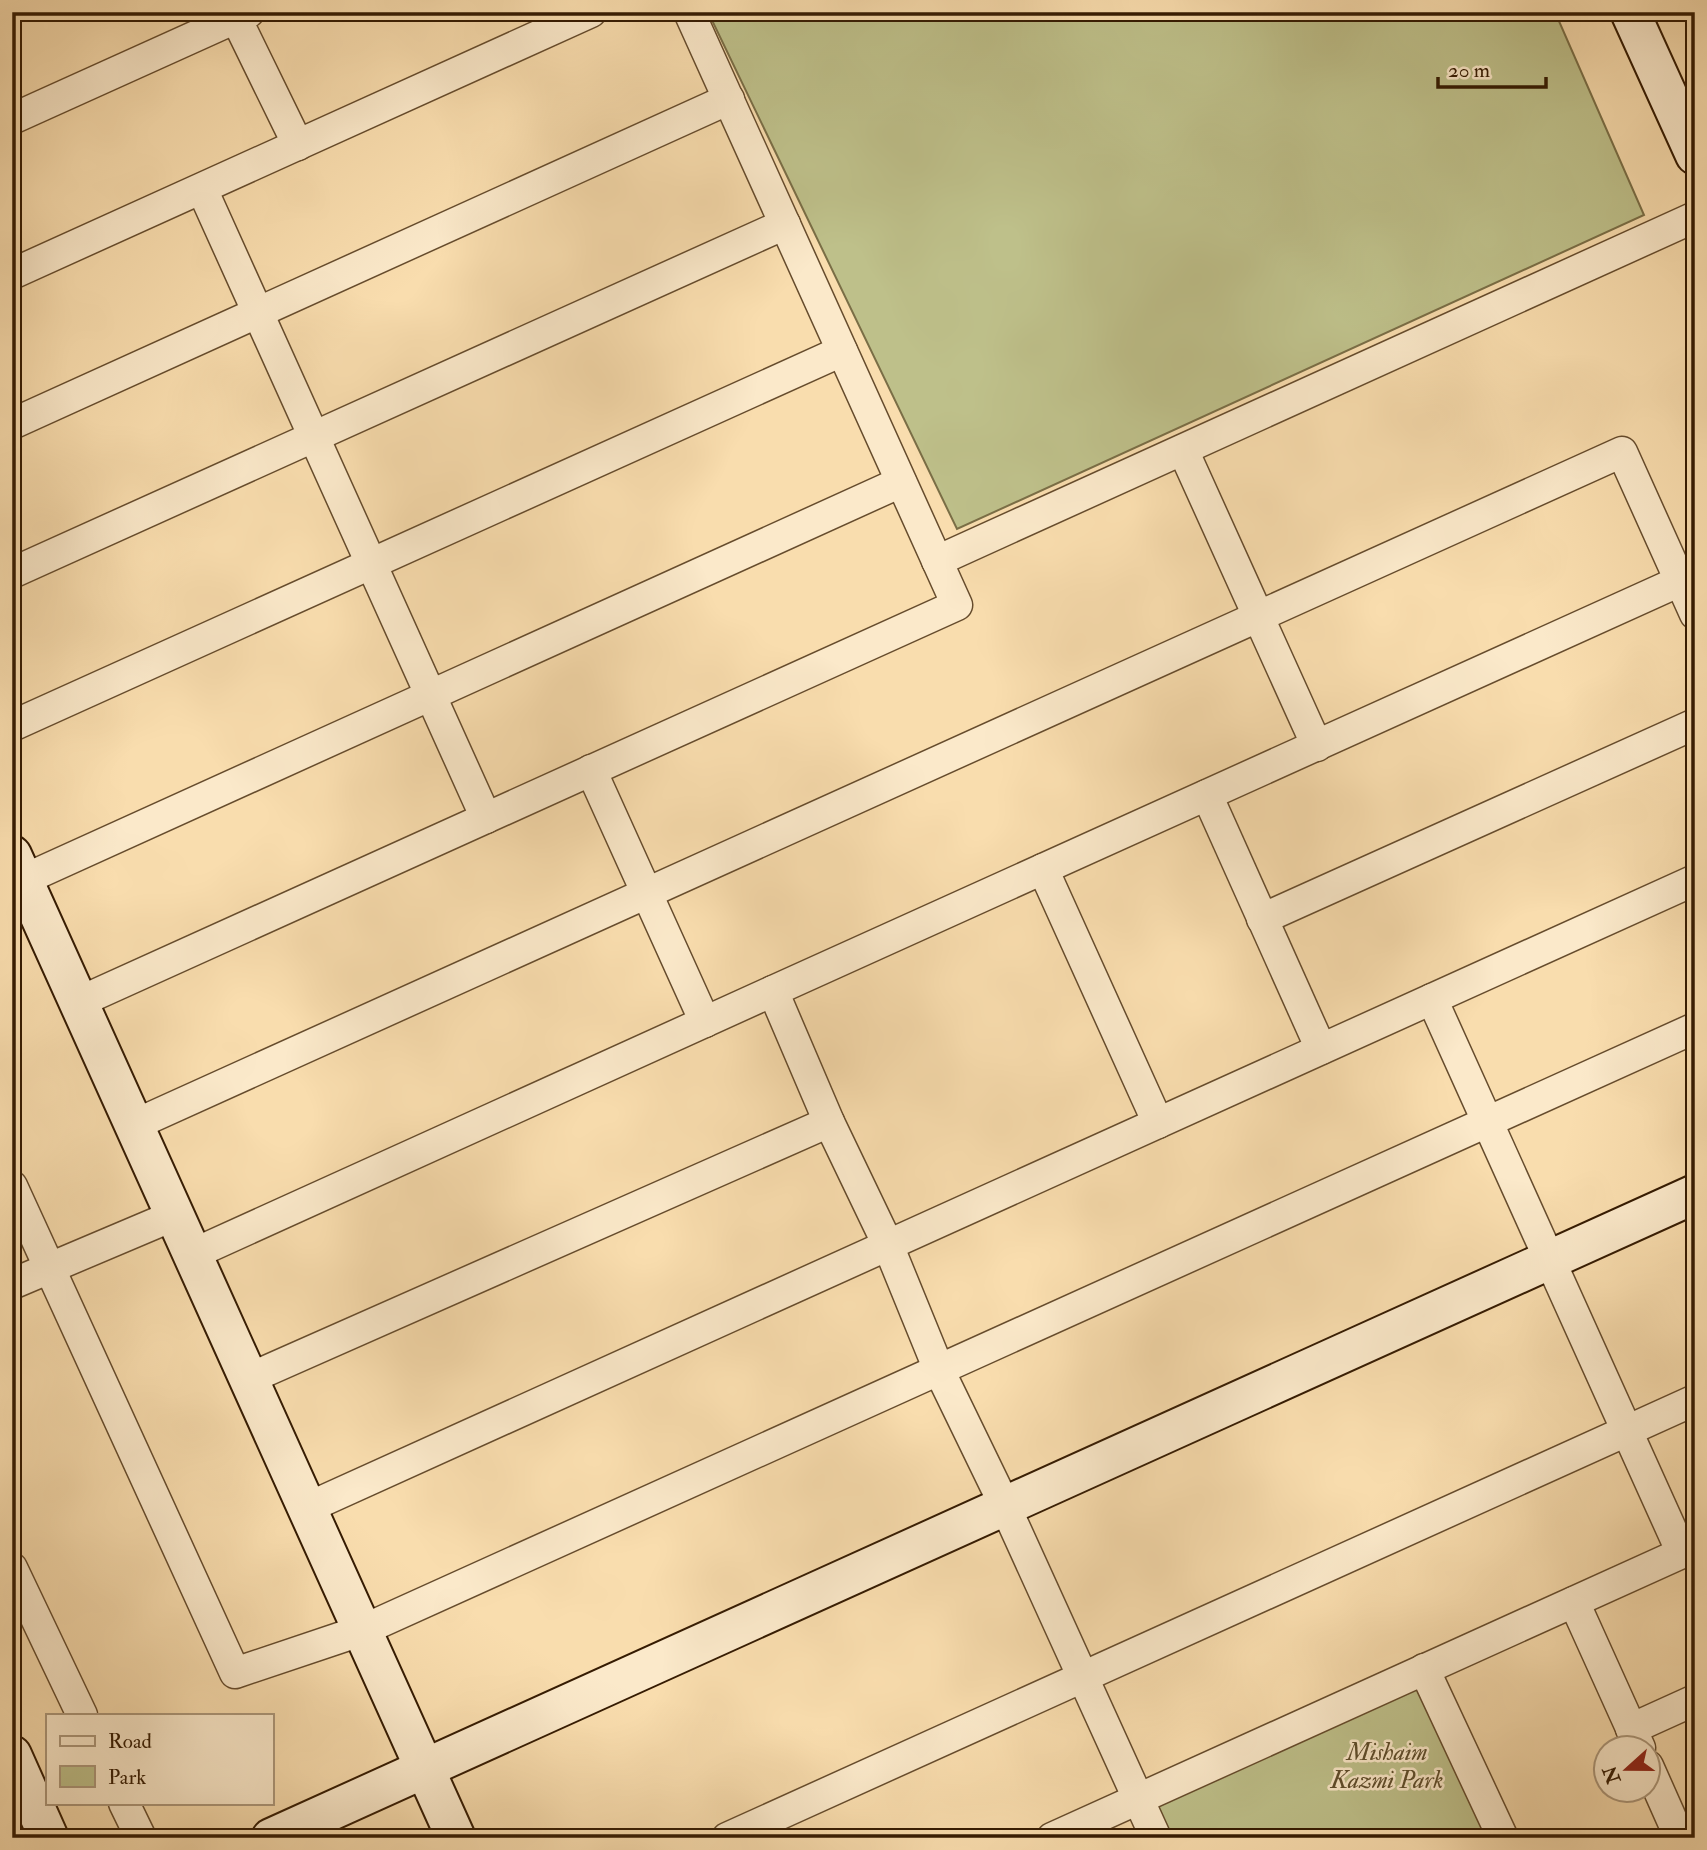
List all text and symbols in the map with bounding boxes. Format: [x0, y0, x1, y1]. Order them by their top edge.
scale bar [1438, 46, 1546, 90]
text: 20 m [1448, 57, 1490, 84]
legend [46, 1714, 273, 1804]
text: Road [108, 1728, 153, 1755]
north arrow [1592, 1734, 1662, 1804]
park label: Mishaim Kazmi Park [1330, 1737, 1443, 1796]
text: N [1597, 1762, 1627, 1788]
text: Park [108, 1764, 146, 1791]

